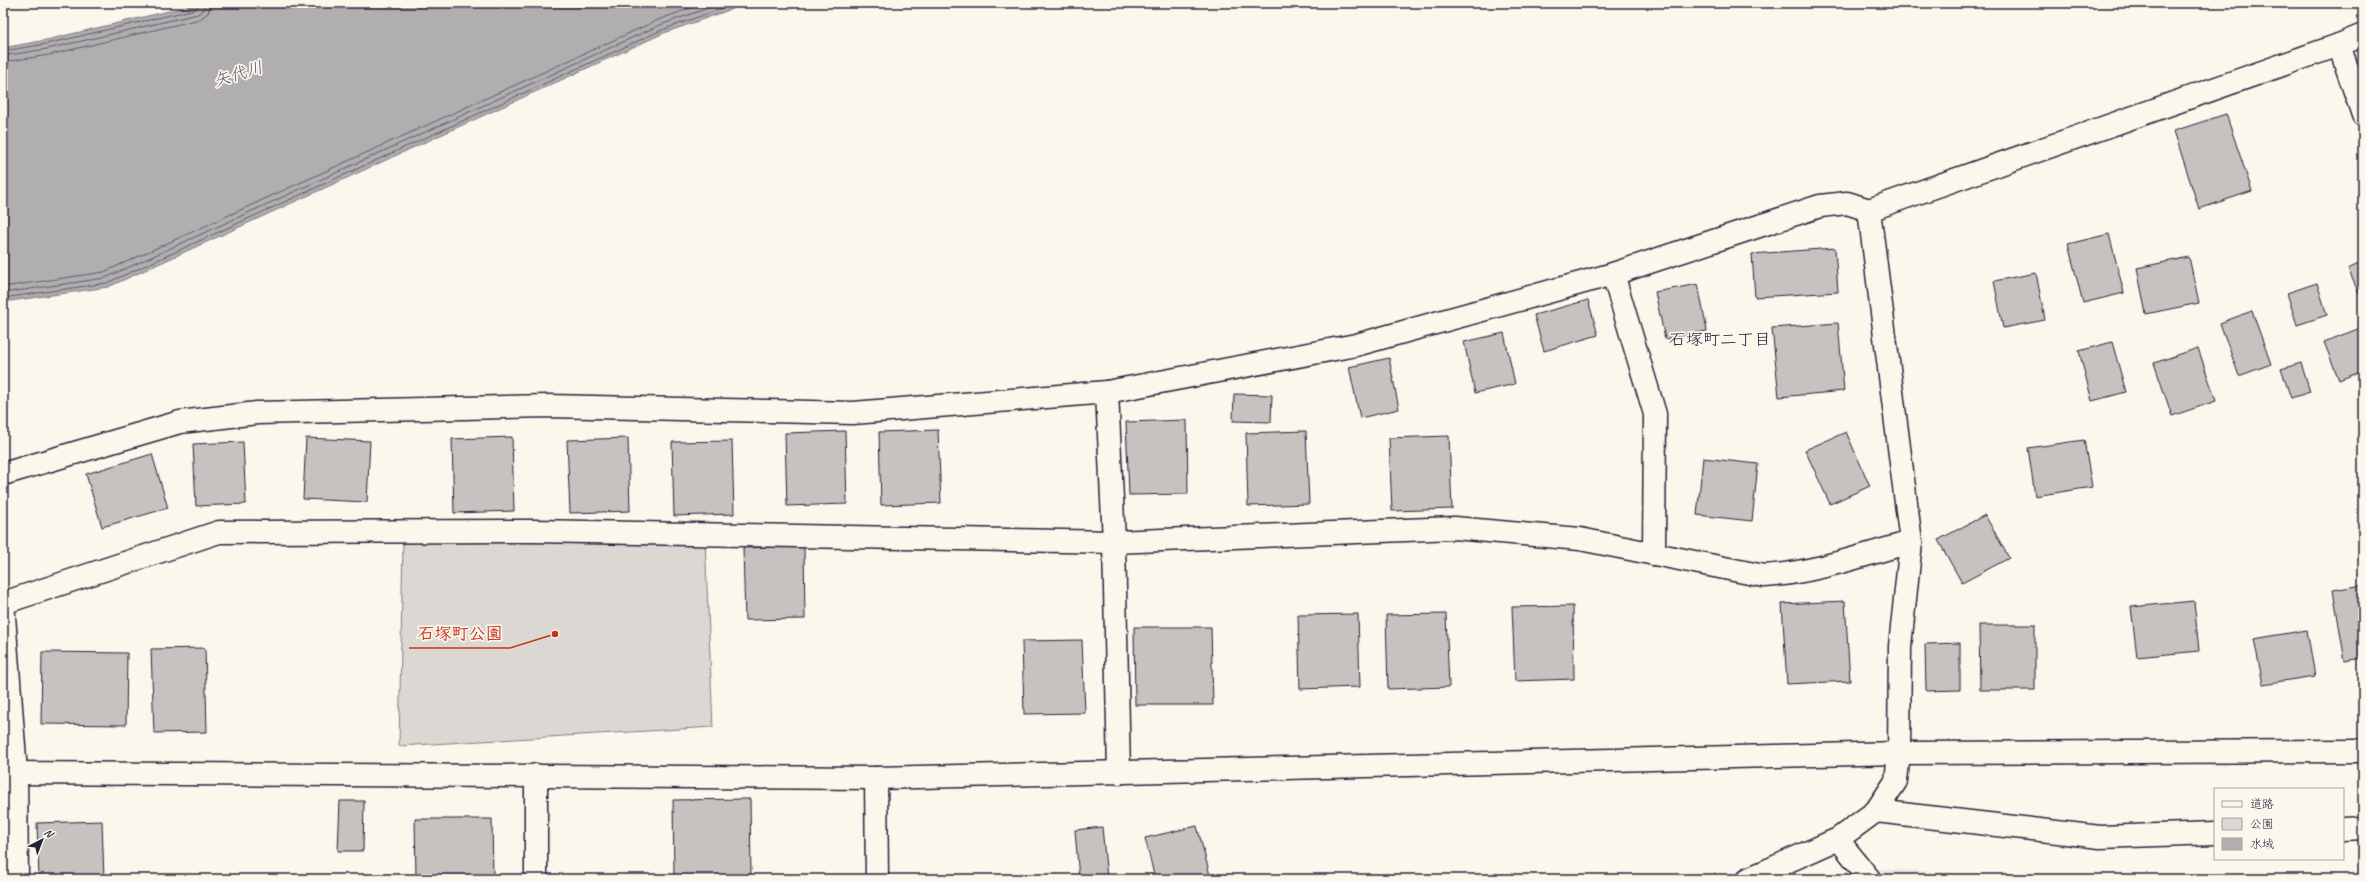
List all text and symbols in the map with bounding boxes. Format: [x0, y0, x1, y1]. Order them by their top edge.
water label: 矢代川 [211, 57, 265, 91]
district label: 石塚町二丁目 [1669, 329, 1771, 350]
callout: 石塚町公園 [409, 619, 510, 648]
text: 石塚町公園 [418, 623, 503, 644]
legend [2214, 788, 2344, 860]
text: 道路 [2250, 796, 2274, 812]
text: 公園 [2250, 816, 2274, 832]
north arrow [22, 820, 62, 860]
text: N [41, 825, 58, 842]
text: 水域 [2250, 836, 2274, 852]

